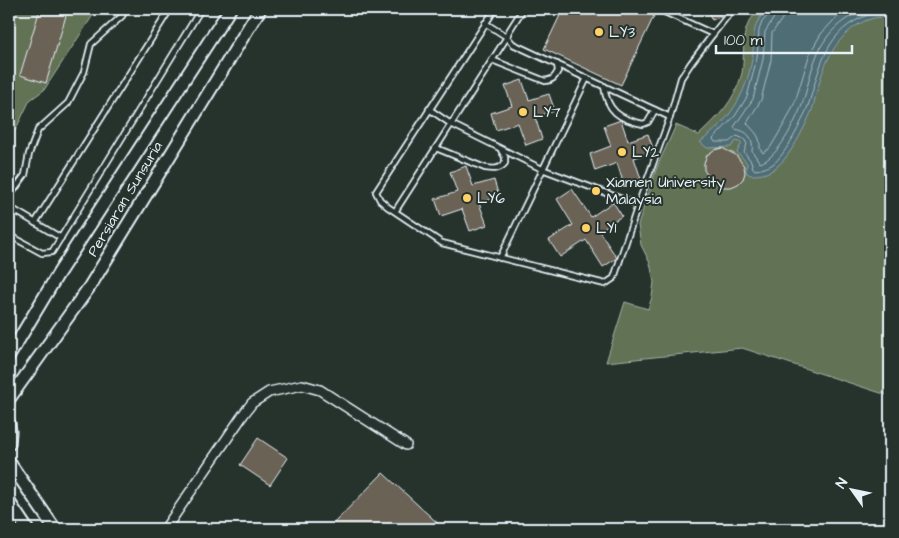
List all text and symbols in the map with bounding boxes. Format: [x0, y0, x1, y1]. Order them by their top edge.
place label: LY3 [609, 22, 635, 43]
scale bar [716, 22, 853, 54]
marker: LY3 [593, 26, 605, 38]
text: 100 m [724, 30, 763, 51]
place label: LY7 [533, 102, 561, 123]
marker: LY7 [517, 106, 529, 118]
street label: Persiaran Sunsuria [82, 137, 168, 261]
place label: LY2 [632, 142, 659, 163]
marker: LY2 [616, 146, 628, 158]
place label: Xiamen University Malaysia [606, 172, 725, 211]
marker: Xiamen University Malaysia [590, 185, 602, 197]
place label: LY6 [477, 188, 505, 209]
marker: LY6 [461, 192, 473, 204]
place label: LY1 [596, 218, 616, 239]
marker: LY1 [580, 222, 592, 234]
north arrow [826, 466, 876, 516]
text: N [831, 474, 853, 493]

